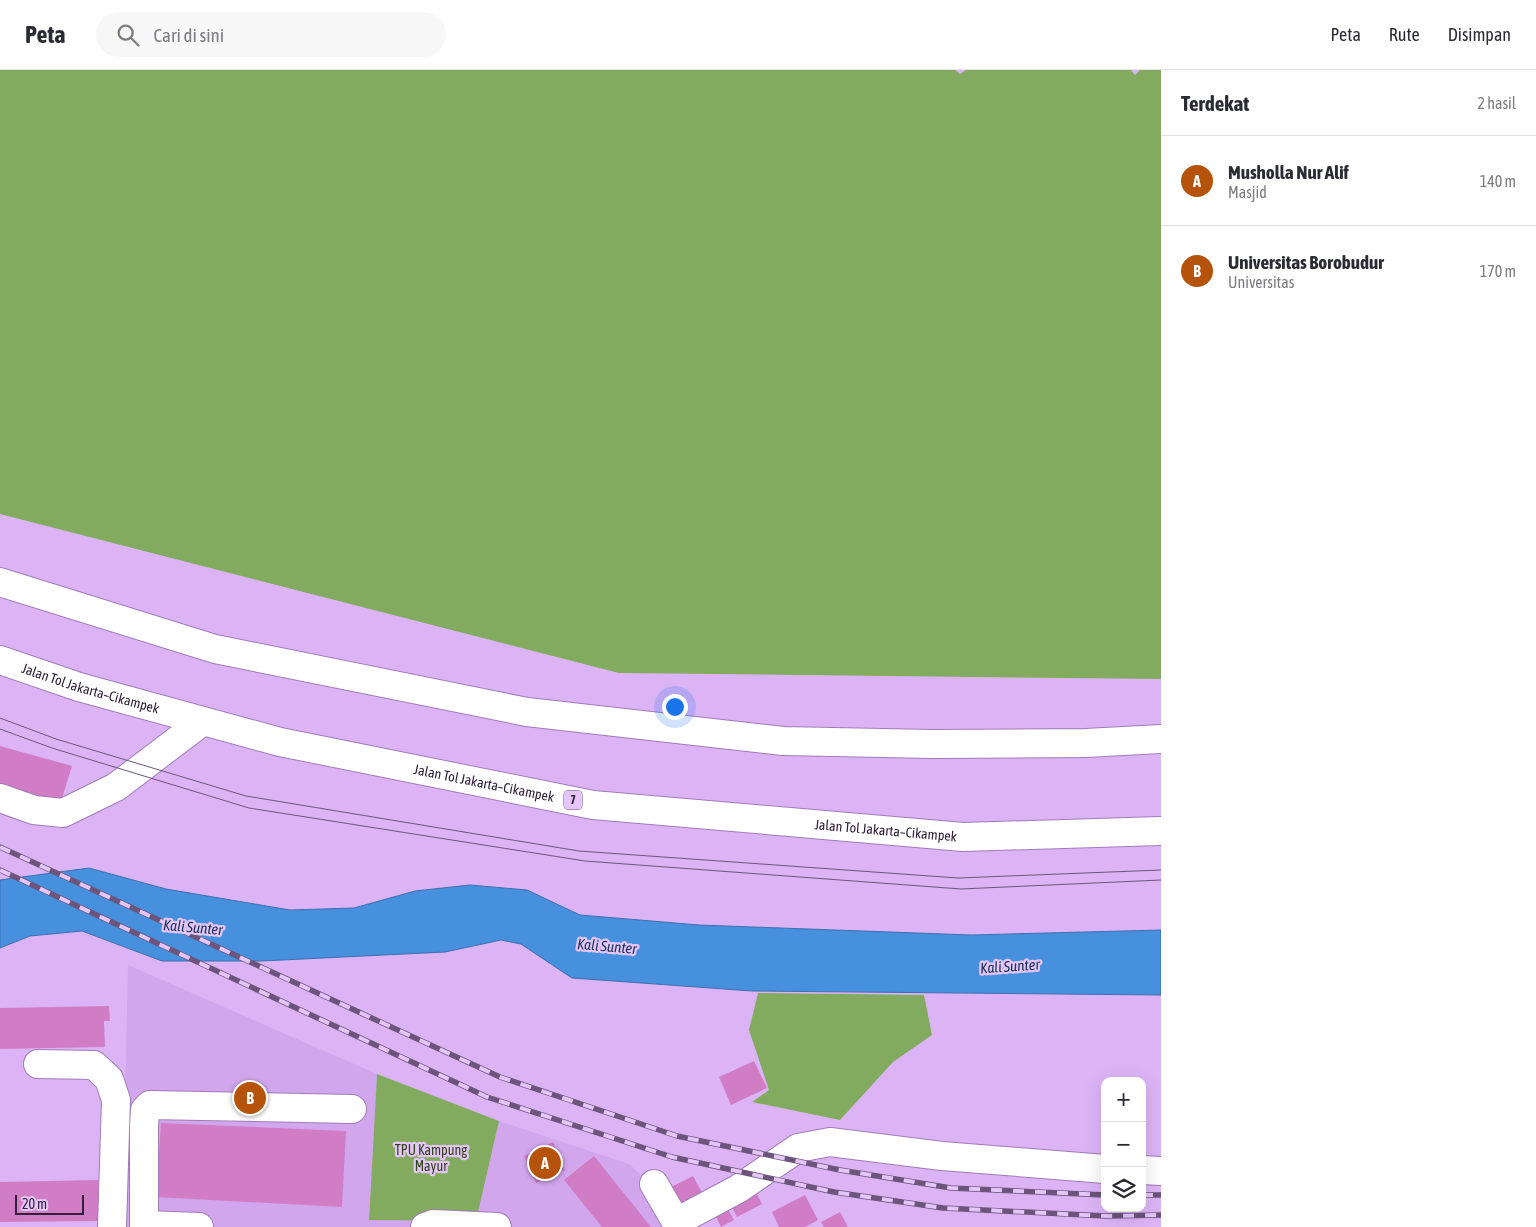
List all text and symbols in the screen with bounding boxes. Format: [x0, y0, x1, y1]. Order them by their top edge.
search box [96, 12, 446, 57]
text: Peta [25, 21, 66, 48]
icon: search [114, 21, 142, 49]
text: Cari di sini [154, 24, 224, 46]
text: Peta [1330, 24, 1361, 45]
text: Rute [1389, 24, 1420, 45]
text: Disimpan [1448, 24, 1511, 45]
text: Terdekat [1181, 91, 1249, 115]
text: 2 hasil [1478, 94, 1516, 112]
text: Musholla Nur Alif [1228, 161, 1349, 183]
text: A [1193, 172, 1201, 190]
text: 140 m [1480, 172, 1516, 190]
text: Masjid [1228, 183, 1267, 201]
text: Universitas Borobudur [1228, 251, 1384, 273]
text: B [1193, 262, 1201, 280]
text: 170 m [1480, 262, 1516, 280]
text: Universitas [1228, 273, 1294, 291]
street label: Jalan Tol Jakarta–Cikampek [20, 660, 161, 717]
your location [662, 694, 688, 720]
street label: Jalan Tol Jakarta–Cikampek [412, 761, 556, 805]
road number: 7 [564, 790, 582, 810]
street label: Jalan Tol Jakarta–Cikampek [814, 816, 958, 844]
water label: Kali Sunter [163, 916, 224, 938]
water label: Kali Sunter [577, 935, 638, 957]
water label: Kali Sunter [980, 955, 1041, 977]
map controls [1101, 1077, 1146, 1212]
button: + [1101, 1077, 1146, 1122]
pin: B [234, 1079, 266, 1117]
button: − [1101, 1122, 1146, 1167]
park label: TPU Kampung Mayur [395, 1142, 467, 1174]
pin: A [529, 1144, 561, 1182]
button: layers [1101, 1167, 1146, 1212]
scale bar [15, 1192, 84, 1215]
text: 20 m [22, 1196, 47, 1212]

